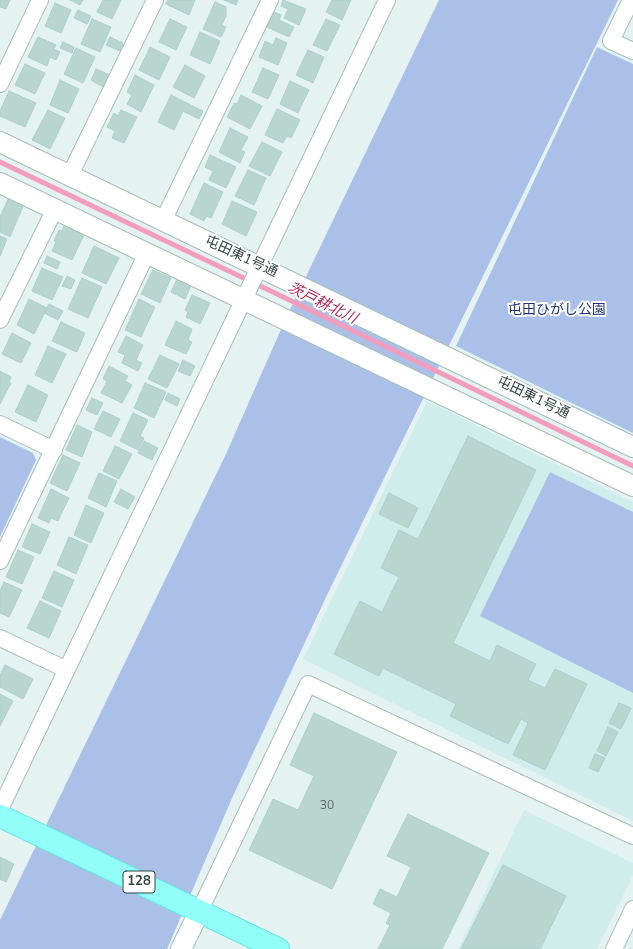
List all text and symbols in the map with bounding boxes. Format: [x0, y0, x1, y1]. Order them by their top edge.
street label: 屯田東1号通 [202, 233, 280, 281]
water label: 茨戸耕北川 [284, 279, 360, 329]
park label: 屯田ひがし公園 [508, 303, 606, 319]
street label: 屯田東1号通 [494, 373, 572, 423]
house number: 30 [320, 799, 334, 813]
road number: 128 [123, 871, 155, 893]

